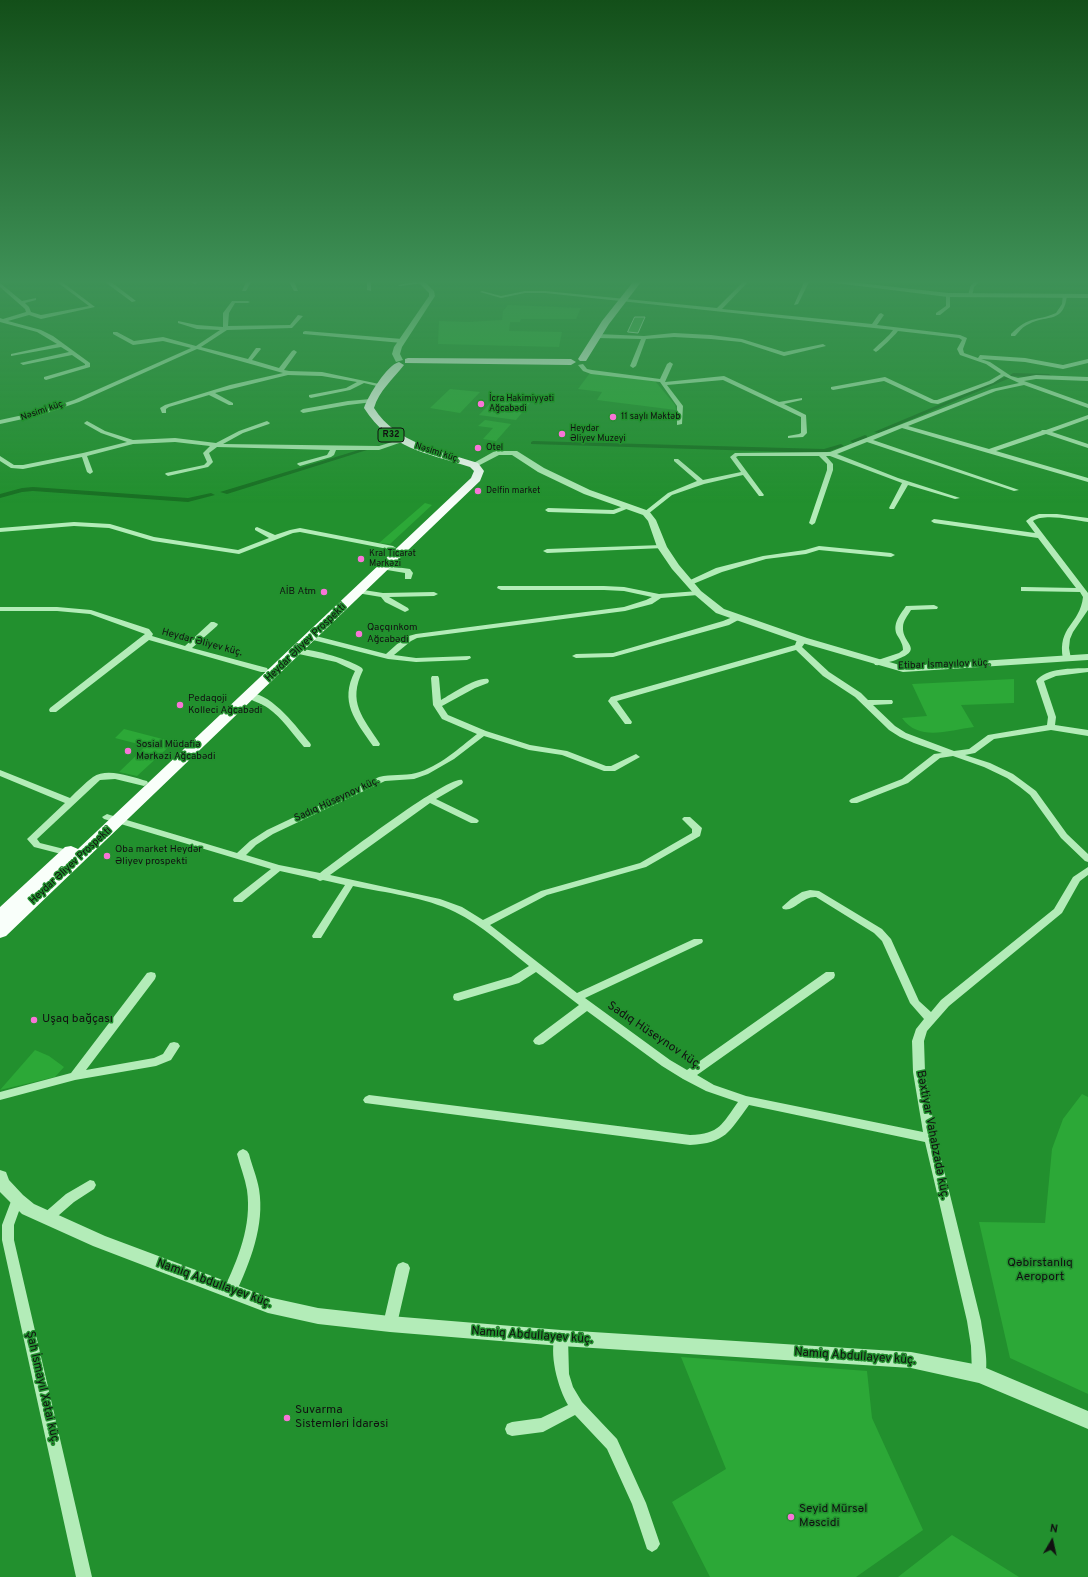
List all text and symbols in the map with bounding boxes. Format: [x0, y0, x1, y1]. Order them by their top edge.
place label: İcra Hakimiyyəti Ağcabədi [489, 394, 554, 415]
street label: Nəsimi küç. [19, 398, 67, 424]
marker: İcra Hakimiyyəti Ağcabədi [476, 399, 486, 409]
marker: 11 saylı Məktəb [608, 412, 618, 422]
place label: 11 saylı Məktəb [621, 412, 680, 422]
place label: Heydər Əliyev Muzeyi [570, 424, 626, 445]
road number: R32 [378, 428, 404, 442]
marker: Heydər Əliyev Muzeyi [557, 429, 567, 439]
street label: Nəsimi küç. [413, 441, 461, 465]
marker: Otel [473, 443, 483, 453]
place label: Otel [486, 443, 503, 453]
marker: Delfin market [473, 486, 483, 496]
place label: Delfin market [486, 486, 540, 496]
place label: Kral Ticarət Mərkəzi [369, 549, 416, 570]
marker: Kral Ticarət Mərkəzi [356, 554, 366, 564]
place label: AİB Atm [279, 586, 316, 598]
marker: AİB Atm [319, 587, 329, 597]
street label: Heydar Əliyev Prospekti [263, 601, 349, 685]
place label: Qaçqınkom Ağcabədi [367, 622, 418, 646]
street label: Heydar Əliyev küç. [160, 626, 244, 660]
marker: Qaçqınkom Ağcabədi [354, 629, 364, 639]
street label: Etibar İsmayılov küç. [898, 657, 990, 673]
place label: Pedaqoji Kolleci Ağcabədi [188, 693, 262, 716]
marker: Pedaqoji Kolleci Ağcabədi [175, 700, 185, 710]
place label: Sosial Müdafiə Mərkəzi Ağcabədi [136, 739, 216, 762]
marker: Sosial Müdafiə Mərkəzi Ağcabədi [123, 746, 133, 756]
street label: Sadıq Hüseynov küç. [293, 775, 381, 825]
street label: Heydar Əliyev Prospekti [28, 825, 114, 907]
place label: Oba market Heydər Əliyev prospekti [115, 844, 202, 868]
marker: Oba market Heydər Əliyev prospekti [102, 851, 112, 861]
street label: Sadıq Hüseynov küç. [604, 999, 704, 1073]
place label: Uşaq bağçası [42, 1013, 113, 1027]
marker: Uşaq bağçası [29, 1015, 39, 1025]
street label: Bəxtiyar Vahabzadə küç. [912, 1069, 952, 1201]
street label: Namiq Abdullayev küç. [154, 1256, 274, 1312]
park label: Qəbirstanlıq Aeroport [1007, 1257, 1073, 1285]
street label: Namiq Abdullayev küç. [471, 1325, 593, 1347]
street label: Şah İsmayıl Xətai küç. [22, 1330, 62, 1446]
street label: Namiq Abdullayev küç. [794, 1346, 916, 1368]
place label: Suvarma Sistemləri İdarəsi [295, 1404, 388, 1432]
marker: Suvarma Sistemləri İdarəsi [282, 1413, 292, 1423]
place label: Seyid Mürsəl Məscidi [799, 1503, 867, 1531]
marker: Seyid Mürsəl Məscidi [786, 1512, 796, 1522]
north arrow [1032, 1521, 1072, 1561]
text: N [1049, 1522, 1059, 1537]

